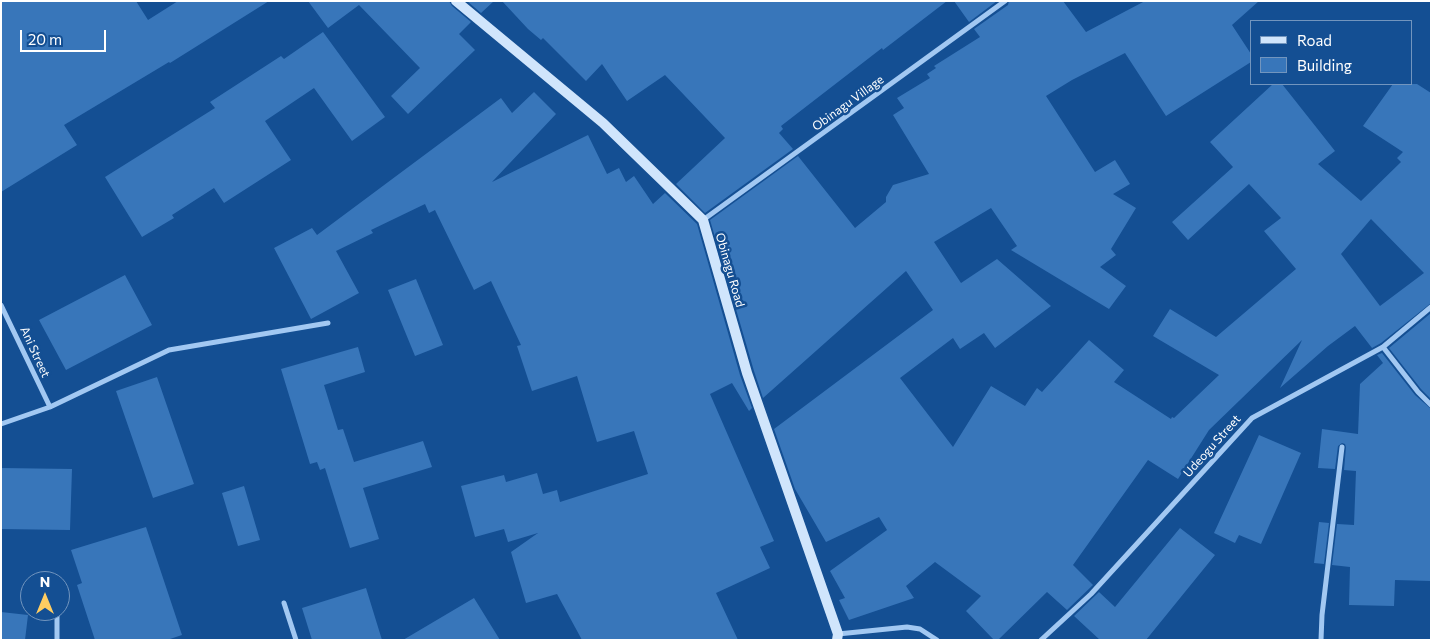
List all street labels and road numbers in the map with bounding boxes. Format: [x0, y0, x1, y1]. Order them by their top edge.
street label: Obinagu Village [809, 72, 887, 134]
street label: Obinagu Road [713, 231, 747, 309]
street label: Ani Street [17, 324, 53, 380]
street label: Udeogu Street [1180, 412, 1244, 480]

